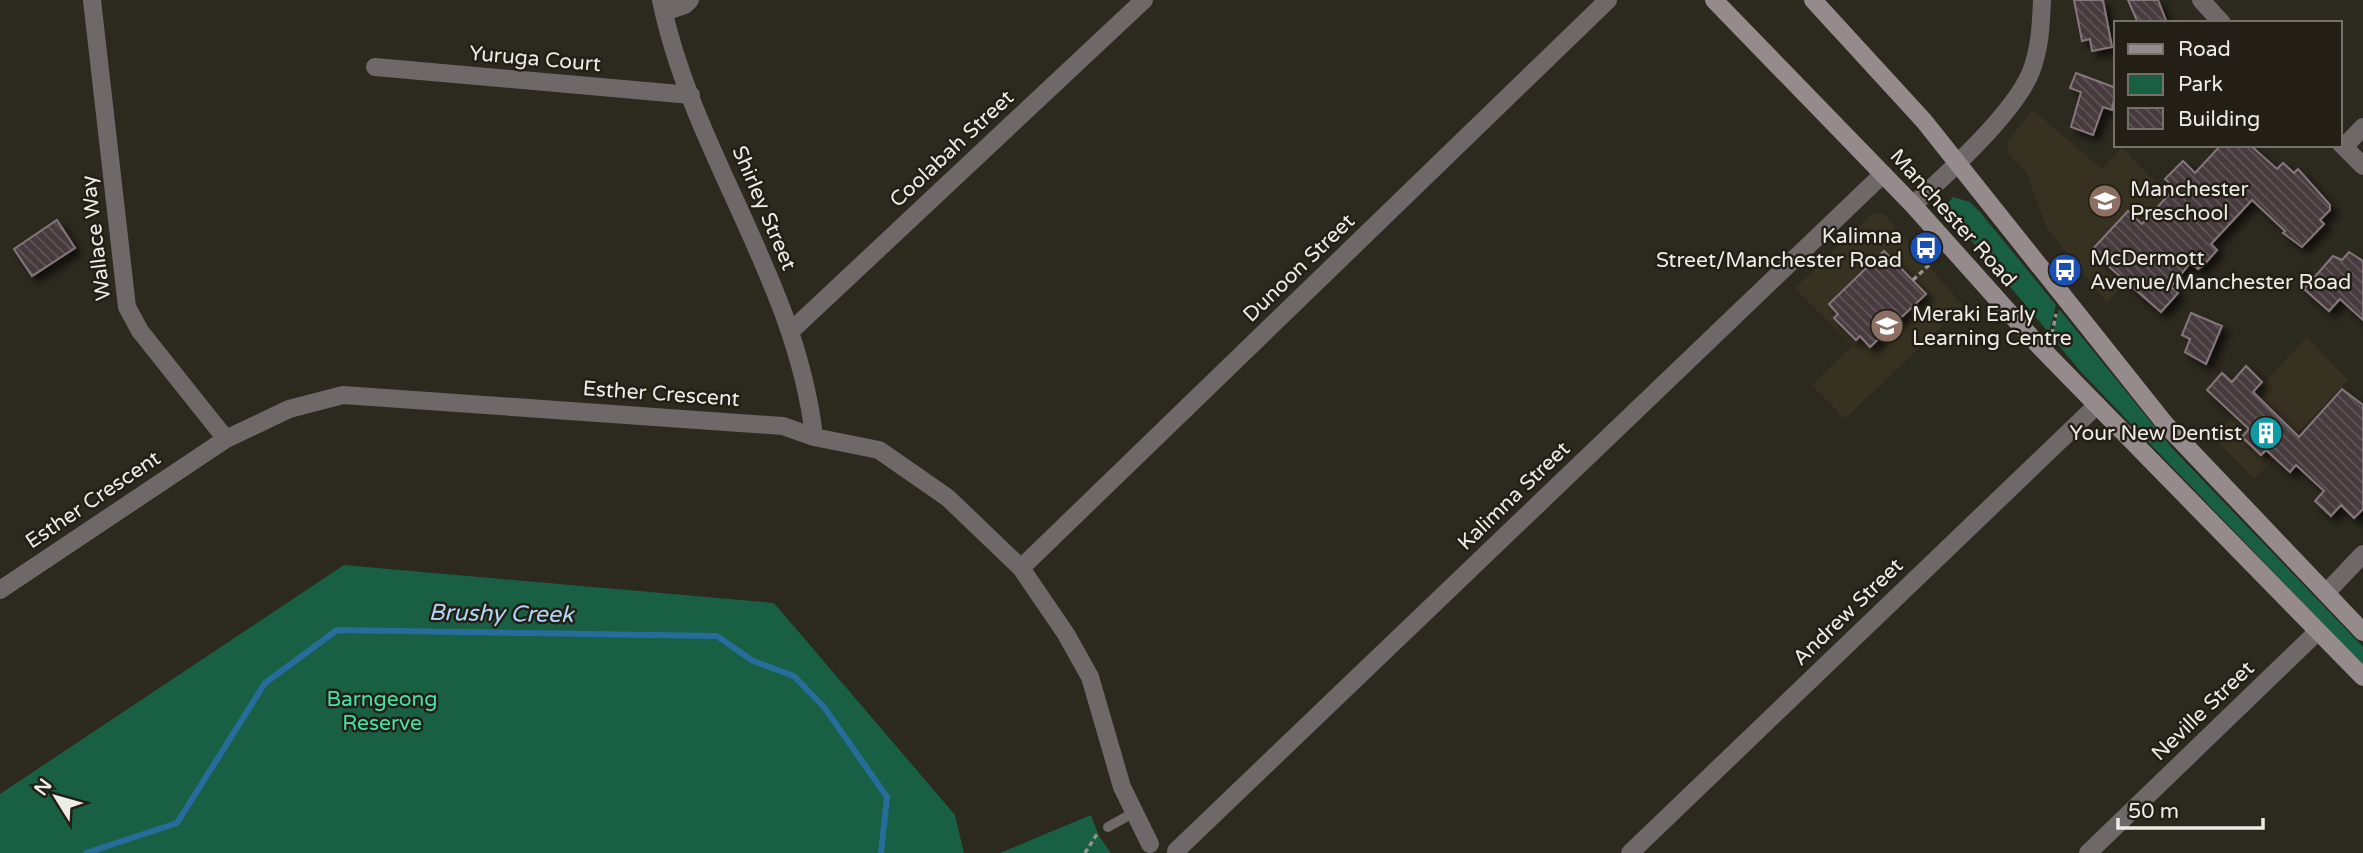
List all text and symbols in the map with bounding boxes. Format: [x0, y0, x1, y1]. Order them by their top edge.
legend [2114, 21, 2342, 147]
text: Road [2178, 37, 2231, 62]
street label: Yuruga Court [468, 41, 602, 77]
text: Park [2178, 72, 2223, 97]
street label: Coolabah Street [885, 85, 1019, 213]
text: Building [2178, 107, 2260, 132]
street label: Shirley Street [727, 142, 801, 274]
street label: Manchester Road [1885, 144, 2021, 292]
street label: Wallace Way [76, 174, 116, 302]
place label: Manchester Preschool [2130, 177, 2249, 226]
school or university icon: Manchester Preschool [2086, 182, 2124, 220]
street label: Dunoon Street [1238, 209, 1360, 327]
place label: Kalimna Street/Manchester Road [1656, 224, 1902, 273]
bus stop icon: Kalimna Street/Manchester Road [1907, 229, 1945, 267]
place label: McDermott Avenue/Manchester Road [2090, 246, 2351, 295]
bus stop icon: McDermott Avenue/Manchester Road [2046, 251, 2084, 289]
place label: Meraki Early Learning Centre [1912, 302, 2072, 351]
school or university icon: Meraki Early Learning Centre [1868, 307, 1906, 345]
street label: Esther Crescent [582, 376, 740, 412]
building icon: Your New Dentist [2247, 414, 2285, 452]
place label: Your New Dentist [2070, 421, 2242, 446]
street label: Kalimna Street [1453, 436, 1575, 556]
street label: Esther Crescent [21, 446, 165, 554]
street label: Andrew Street [1788, 553, 1908, 671]
water label: Brushy Creek [428, 599, 575, 629]
street label: Neville Street [2147, 656, 2259, 766]
park label: Barngeong Reserve [326, 687, 438, 736]
north arrow [21, 762, 91, 832]
text: N [30, 775, 57, 800]
scale bar [2118, 786, 2263, 830]
text: 50 m [2128, 799, 2179, 824]

